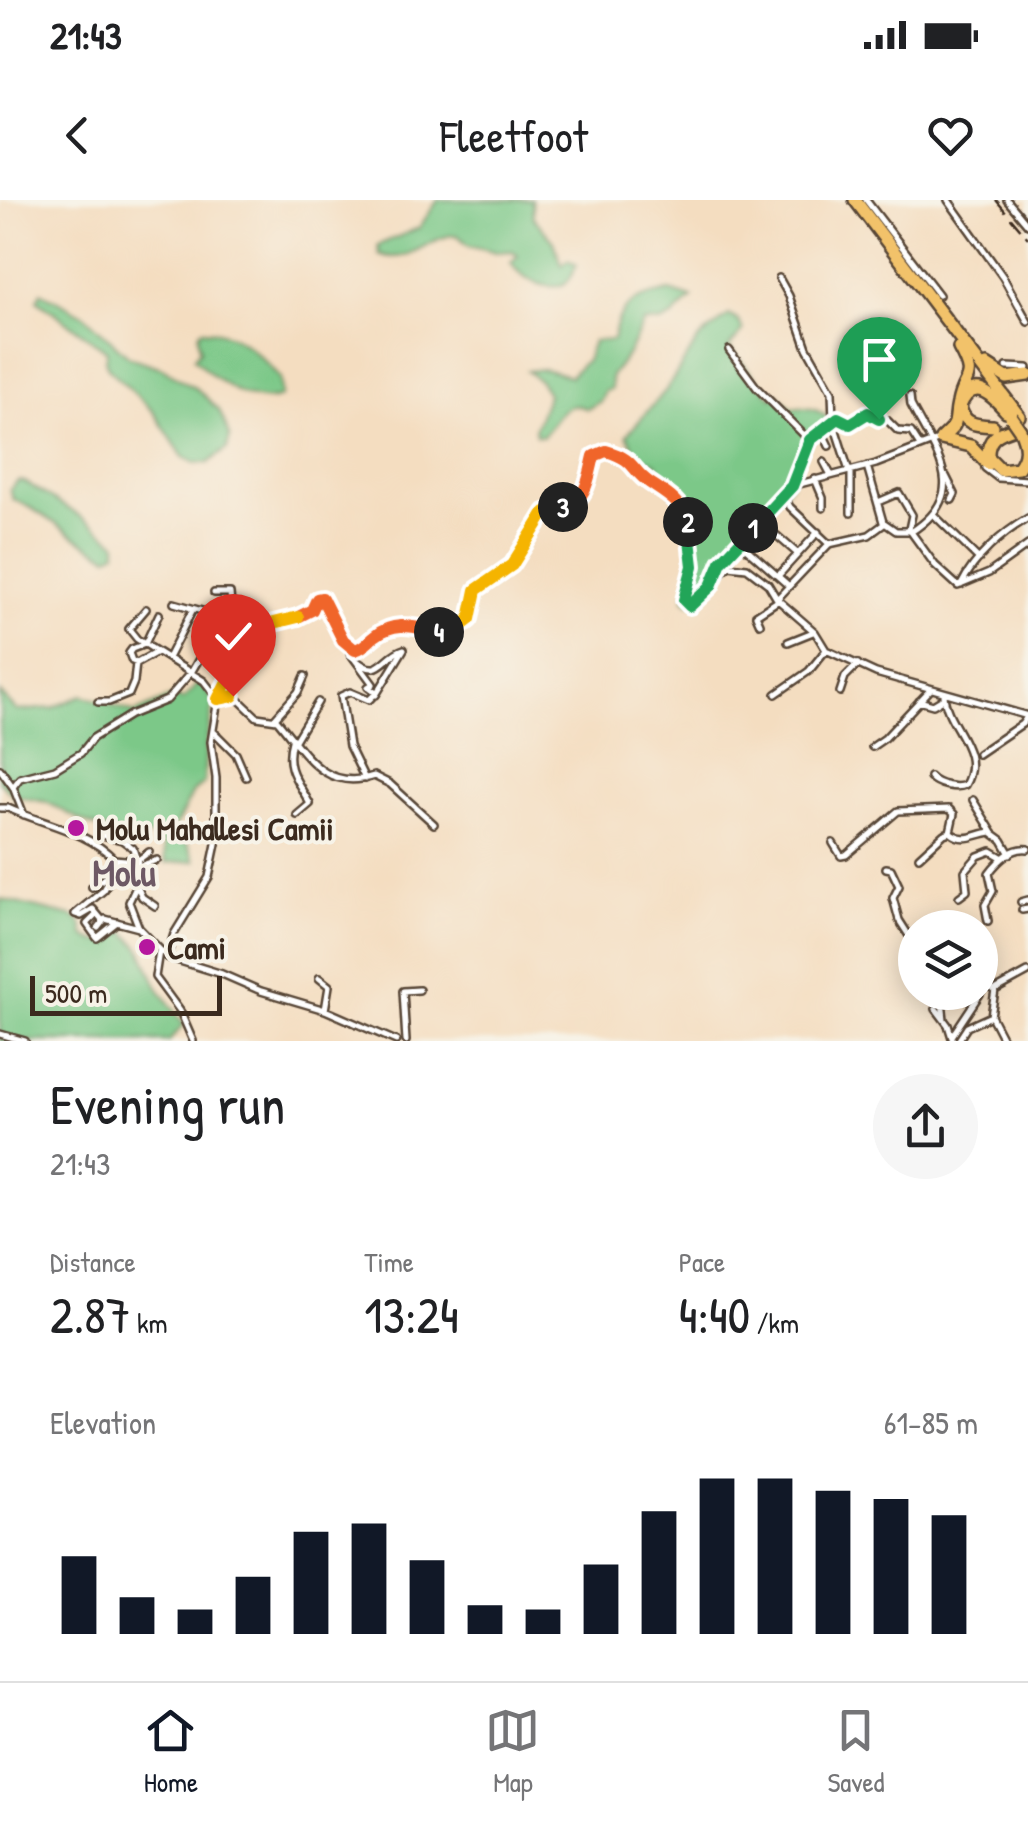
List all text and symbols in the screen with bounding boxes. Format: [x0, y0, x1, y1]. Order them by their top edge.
text: 21:43 [50, 9, 122, 61]
text: Fleetfoot [440, 105, 588, 166]
icon: back [50, 108, 105, 163]
icon: heart [923, 108, 978, 163]
pin [837, 317, 922, 420]
icon: arrive [852, 332, 907, 387]
pin: 3 [538, 482, 588, 532]
text: 3 [557, 488, 569, 526]
pin: 2 [663, 497, 713, 547]
text: 2 [681, 503, 695, 541]
pin: 1 [728, 503, 778, 553]
text: 1 [748, 509, 758, 547]
pin [191, 594, 276, 697]
pin: 4 [414, 607, 464, 657]
icon: check [206, 609, 261, 664]
text: 4 [434, 613, 444, 651]
place label: Molu Mahallesi Camii [96, 807, 334, 850]
marker: Molu Mahallesi Camii [65, 817, 87, 839]
district label: Molu [92, 846, 156, 898]
map controls [898, 910, 998, 1010]
button: layers [898, 910, 998, 1010]
place label: Cami [167, 926, 226, 969]
marker: Cami [136, 936, 158, 958]
scale bar [30, 971, 222, 1016]
text: 500 m [45, 974, 107, 1012]
text: Evening run [50, 1067, 285, 1141]
button: share [873, 1074, 978, 1179]
text: 21:43 [50, 1142, 110, 1185]
text: Distance [50, 1243, 136, 1281]
text: Time [364, 1243, 414, 1281]
text: Pace [679, 1243, 725, 1281]
text: 2.87 [50, 1281, 131, 1349]
text: 13:24 [364, 1281, 459, 1349]
text: 4:40 [679, 1281, 750, 1349]
text: km [131, 1304, 168, 1342]
text: /km [750, 1304, 799, 1342]
text: Elevation [50, 1401, 156, 1444]
text: 61–85 m [884, 1401, 978, 1444]
tab: Home [143, 1703, 198, 1801]
tab: Map [485, 1703, 540, 1801]
tab: Saved [827, 1703, 885, 1801]

